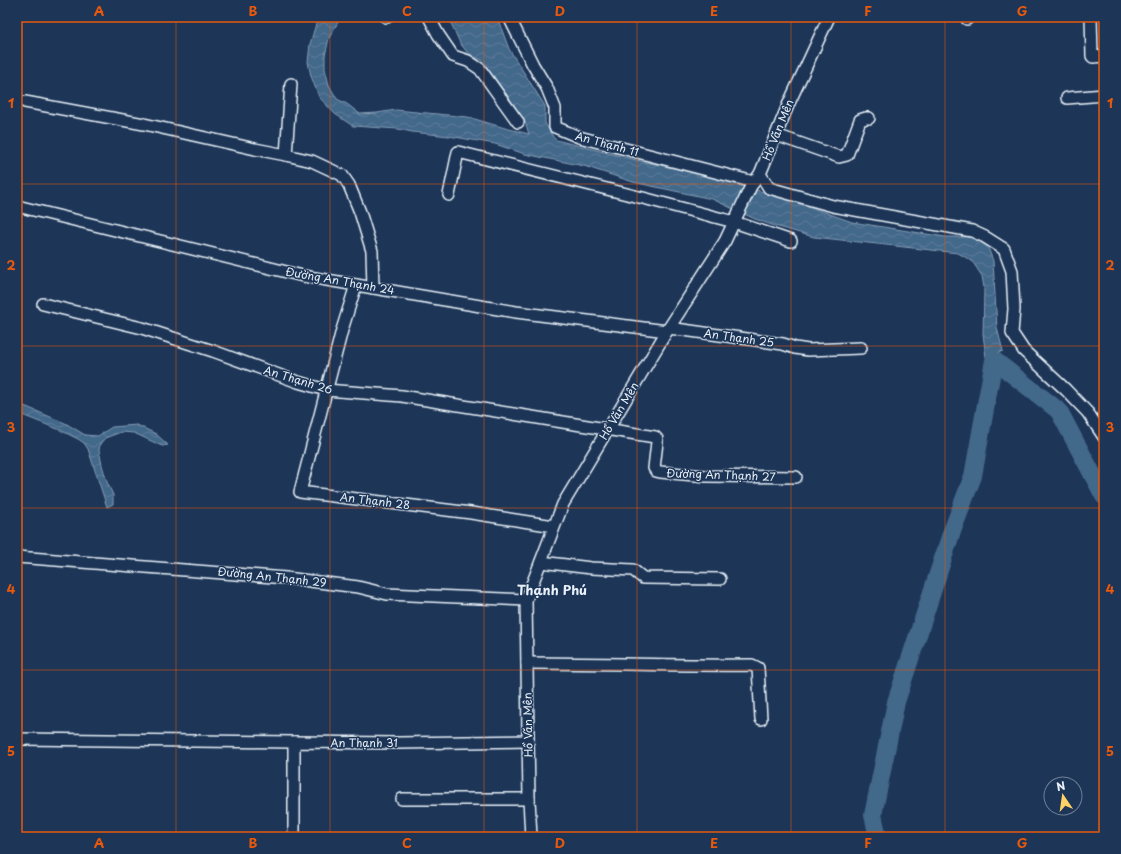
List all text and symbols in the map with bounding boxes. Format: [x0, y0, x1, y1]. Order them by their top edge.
text: A [94, 1, 104, 20]
text: B [249, 1, 258, 20]
text: C [402, 1, 412, 20]
text: D [555, 1, 565, 20]
text: E [710, 1, 718, 20]
text: F [864, 1, 872, 20]
text: G [1017, 1, 1027, 20]
text: 1 [8, 93, 14, 112]
text: 1 [1107, 93, 1113, 112]
street label: Hồ Văn Mên [758, 96, 798, 163]
street label: An Thạnh 11 [574, 127, 641, 160]
text: 2 [6, 255, 16, 274]
text: 2 [1105, 255, 1115, 274]
street label: Đường An Thạnh 24 [284, 263, 396, 298]
street label: An Thạnh 25 [703, 324, 775, 351]
street label: An Thạnh 26 [262, 361, 335, 398]
street label: Hồ Văn Mên [595, 378, 643, 443]
text: 3 [7, 417, 16, 436]
text: 3 [1106, 417, 1115, 436]
street label: Đường An Thạnh 27 [666, 464, 776, 485]
street label: An Thạnh 28 [339, 488, 411, 513]
street label: Đường An Thạnh 29 [217, 562, 328, 591]
text: 4 [7, 579, 16, 598]
text: 4 [1106, 579, 1115, 598]
district label: Thạnh Phú [517, 580, 587, 599]
street label: Hồ Văn Mên [518, 692, 537, 758]
street label: An Thạnh 31 [330, 734, 398, 751]
text: 5 [7, 741, 15, 760]
text: 5 [1106, 741, 1114, 760]
north arrow [1043, 776, 1083, 816]
text: N [1054, 776, 1067, 795]
text: A [94, 833, 104, 852]
text: B [249, 833, 258, 852]
text: C [402, 833, 412, 852]
text: D [555, 833, 565, 852]
text: E [710, 833, 718, 852]
text: F [864, 833, 872, 852]
text: G [1017, 833, 1027, 852]

